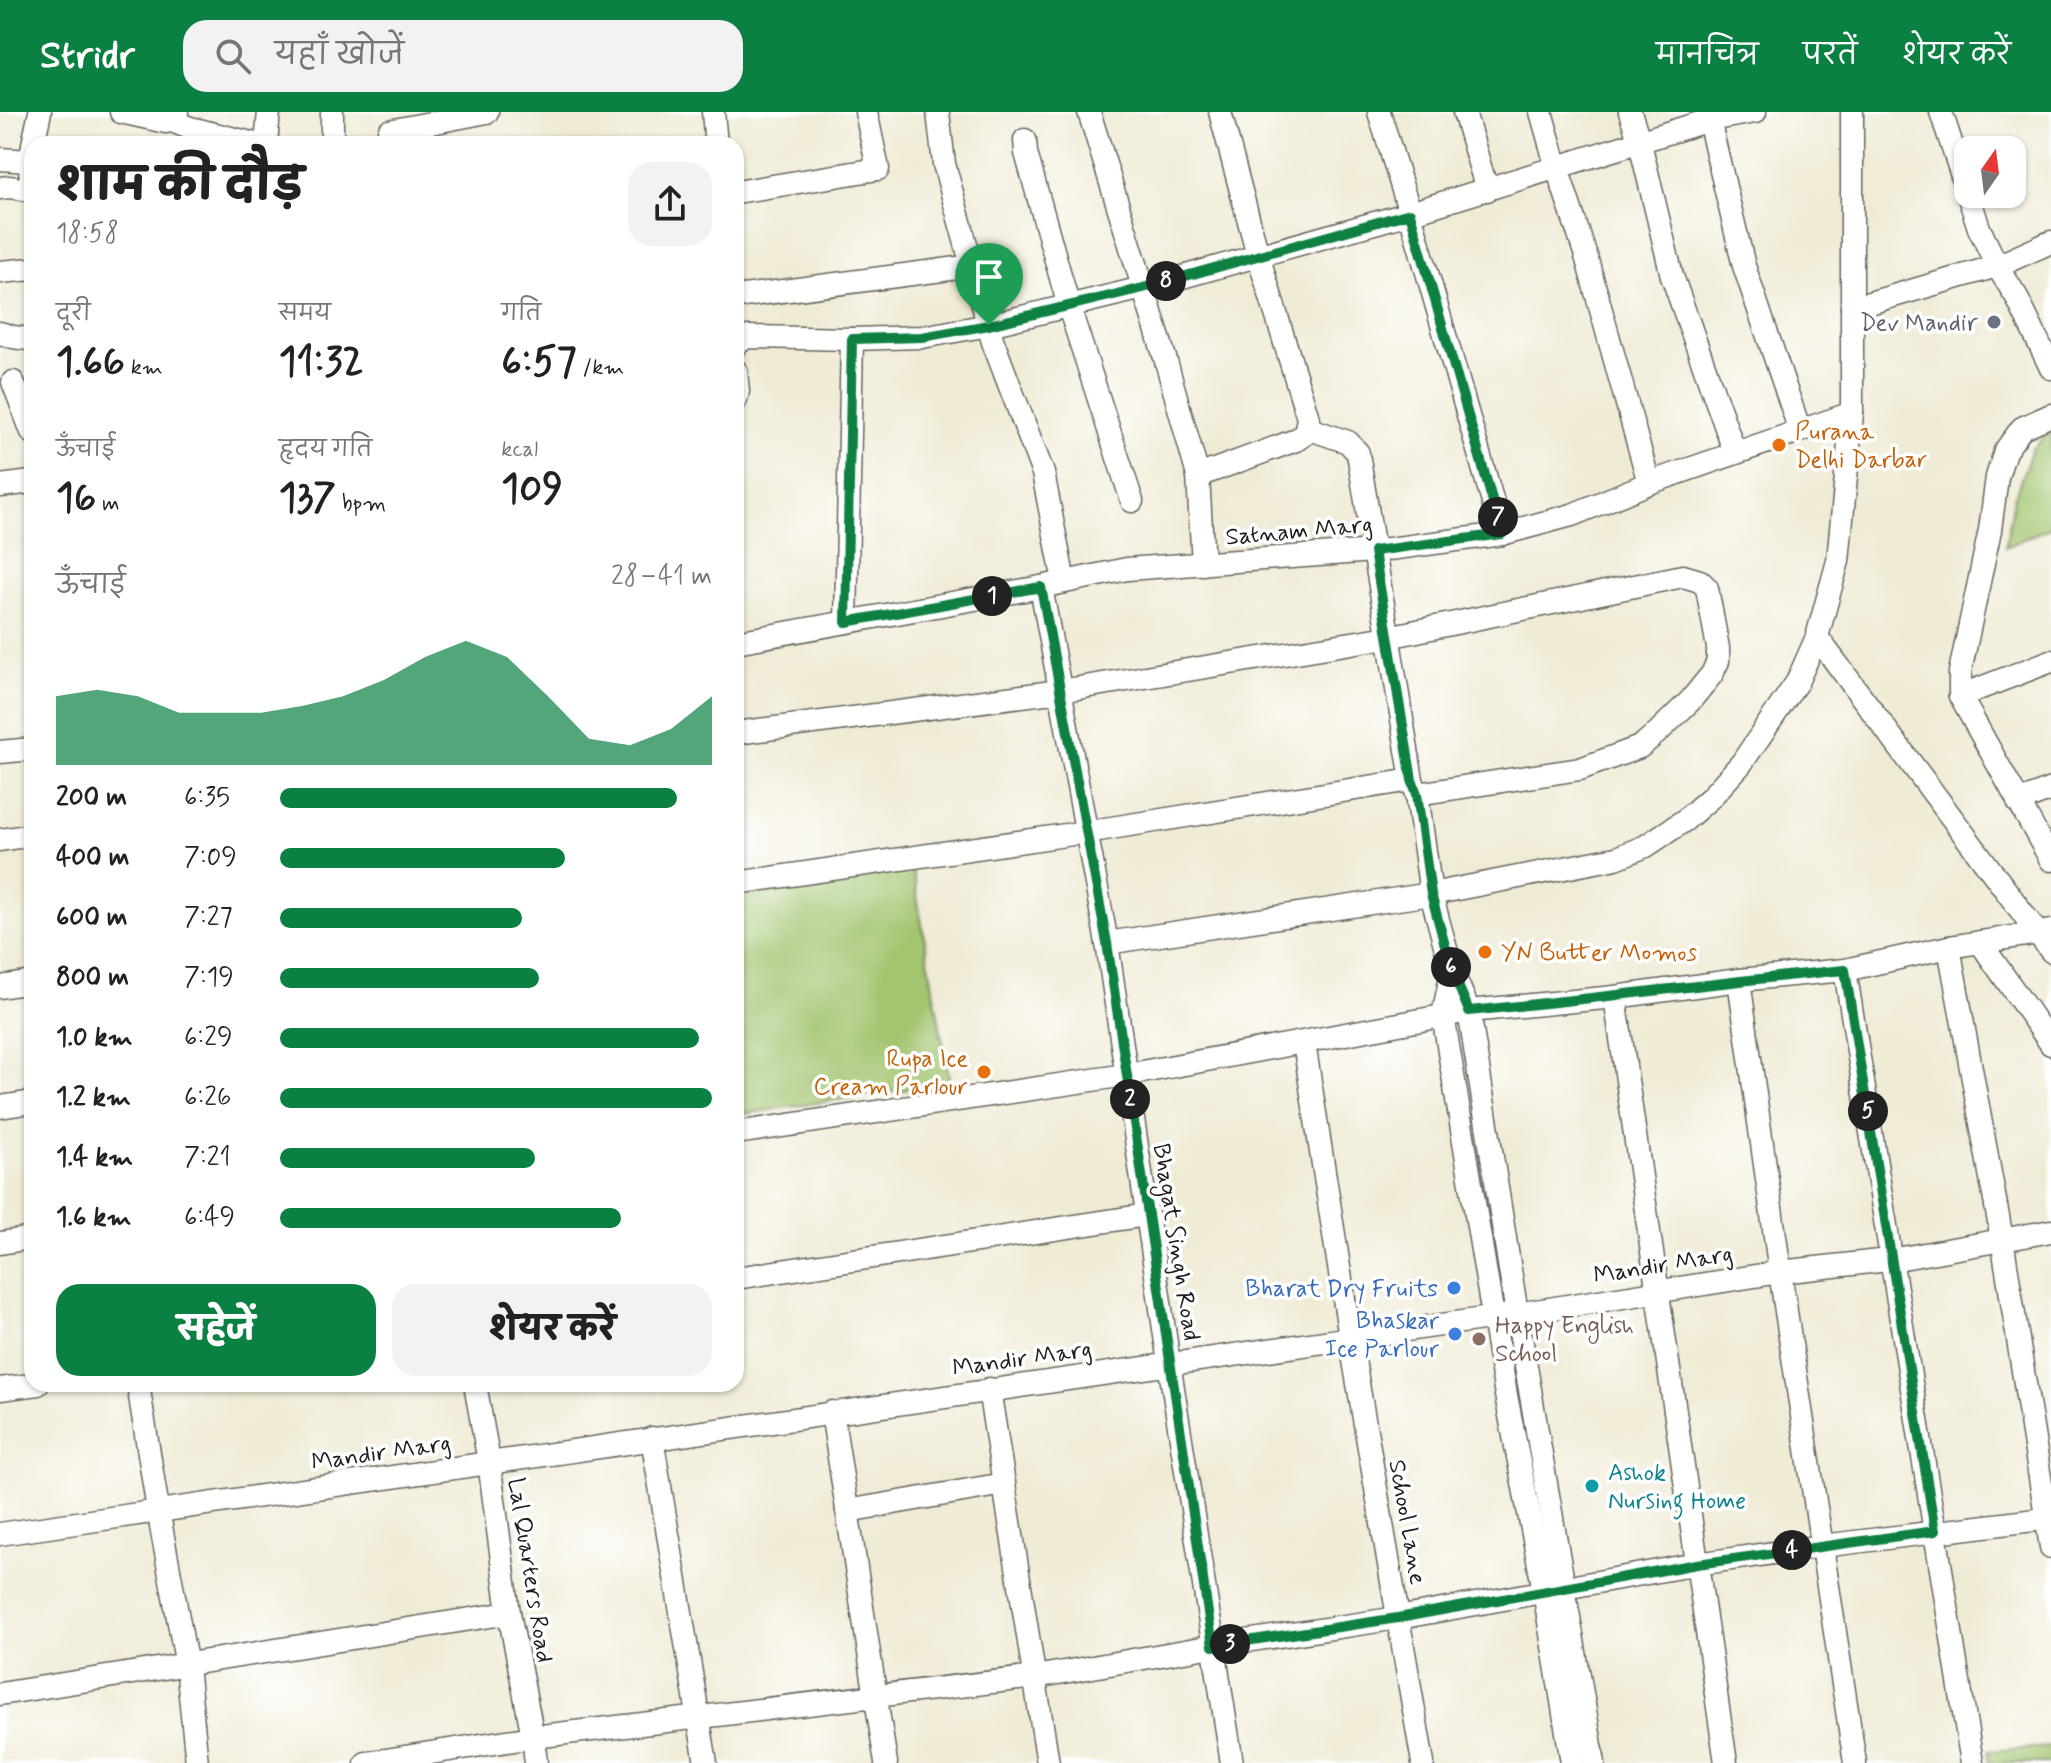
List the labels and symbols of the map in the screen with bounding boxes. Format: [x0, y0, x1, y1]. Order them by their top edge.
north arrow [1954, 136, 2026, 208]
pin [955, 243, 1023, 325]
pin: 8 [1146, 261, 1186, 301]
place label: Dev Mandir [1860, 308, 1979, 339]
marker: Dev Mandir [1985, 313, 2003, 331]
place label: Purana Delhi Darbar [1795, 417, 1927, 476]
marker: Purana Delhi Darbar [1770, 436, 1788, 454]
pin: 7 [1478, 497, 1518, 537]
street label: Satnam Marg [1224, 510, 1374, 553]
pin: 1 [972, 576, 1012, 616]
place label: YN Butter Momos [1501, 938, 1698, 969]
marker: YN Butter Momos [1476, 943, 1494, 961]
pin: 6 [1431, 947, 1471, 987]
place label: Rupa Ice Cream Parlour [814, 1044, 968, 1103]
marker: Rupa Ice Cream Parlour [975, 1063, 993, 1081]
pin: 2 [1110, 1079, 1150, 1119]
pin: 5 [1848, 1091, 1888, 1131]
street label: Bhagat Singh Road [1143, 1141, 1206, 1343]
street label: Mandir Marg [1591, 1239, 1735, 1292]
place label: Bharat Dry Fruits [1245, 1274, 1438, 1305]
marker: Bharat Dry Fruits [1445, 1279, 1463, 1297]
place label: Bhaskar Ice Parlour [1325, 1306, 1439, 1365]
place label: Happy English School [1495, 1311, 1634, 1370]
marker: Bhaskar Ice Parlour [1446, 1325, 1464, 1343]
marker: Happy English School [1470, 1330, 1488, 1348]
street label: Mandir Marg [950, 1334, 1094, 1385]
street label: Mandir Marg [309, 1428, 453, 1479]
street label: School Lane [1380, 1458, 1433, 1587]
place label: Ashok Nursing Home [1608, 1458, 1746, 1520]
street label: Lal Quarters Road [500, 1476, 559, 1665]
marker: Ashok Nursing Home [1583, 1477, 1601, 1495]
pin: 4 [1772, 1530, 1812, 1570]
pin: 3 [1210, 1624, 1250, 1664]

